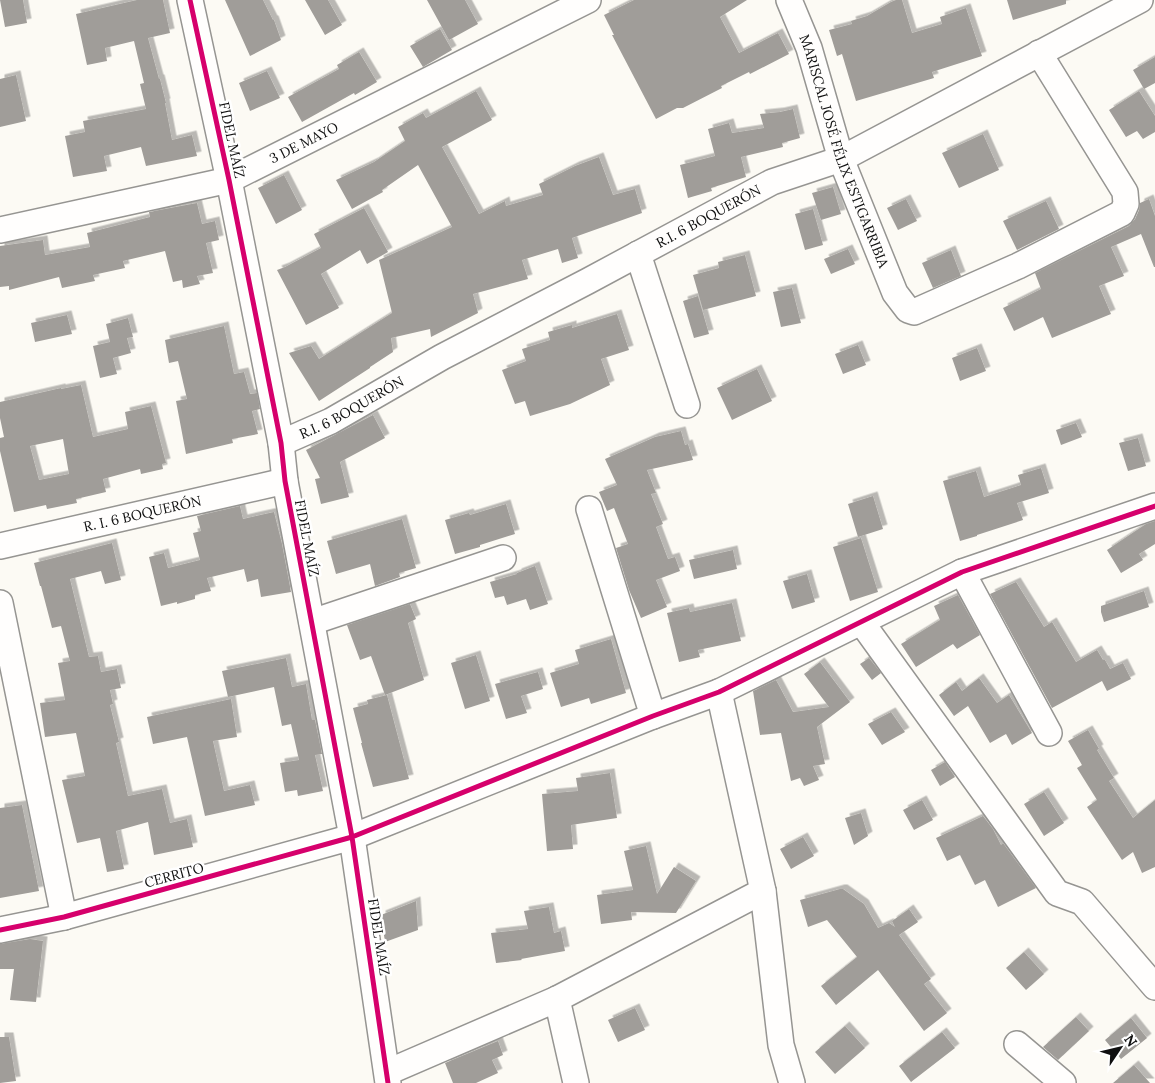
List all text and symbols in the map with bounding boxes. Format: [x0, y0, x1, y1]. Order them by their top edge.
street label: MARISCAL JOSÉ FÉLIX ESTIGARRIBIA [795, 32, 893, 271]
street label: FIDEL MAÍZ [215, 100, 249, 180]
street label: 3 DE MAYO [266, 118, 341, 167]
street label: R.I. 6 BOQUERÓN [653, 181, 764, 252]
street label: R.I. 6 BOQUERÓN [296, 372, 407, 443]
street label: R. I. 6 BOQUERÓN [82, 491, 203, 536]
street label: FIDEL MAÍZ [291, 498, 323, 578]
street label: CERRITO [142, 858, 206, 892]
street label: FIDEL MAÍZ [364, 897, 394, 977]
north arrow [1095, 1023, 1145, 1073]
text: N [1120, 1031, 1141, 1050]

